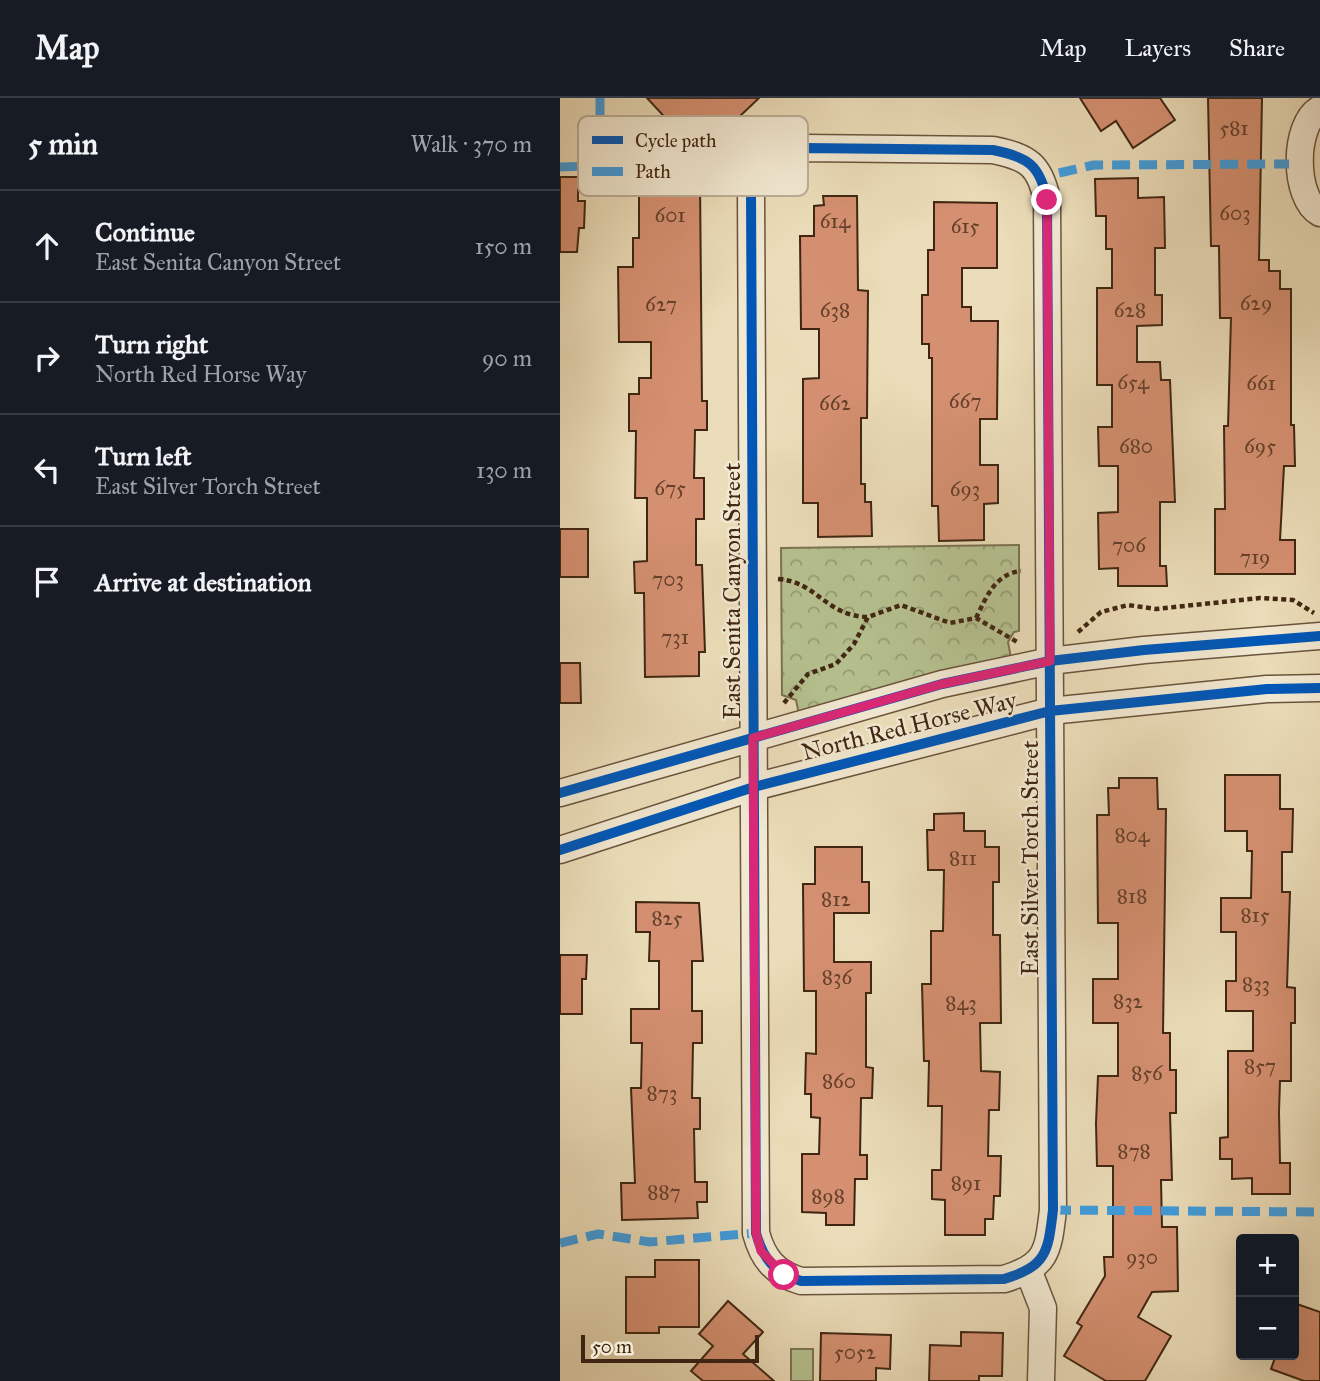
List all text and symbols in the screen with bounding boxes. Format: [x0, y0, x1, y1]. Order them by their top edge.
text: Map [35, 28, 99, 68]
text: Map [1040, 33, 1087, 63]
text: Layers [1125, 33, 1191, 63]
text: Share [1229, 33, 1285, 63]
house number: 581 [1219, 115, 1249, 141]
legend [578, 116, 808, 196]
text: 5 min [28, 126, 98, 162]
text: Cycle path [635, 129, 717, 152]
text: Walk · 370 m [411, 130, 532, 158]
text: Path [635, 160, 671, 183]
route end [1031, 184, 1062, 215]
house number: 603 [1219, 200, 1251, 226]
house number: 601 [654, 202, 686, 228]
house number: 614 [820, 208, 852, 234]
house number: 615 [951, 213, 980, 239]
text: Continue [95, 216, 195, 248]
icon: ahead [28, 227, 66, 265]
text: 150 m [475, 232, 532, 260]
text: East Senita Canyon Street [95, 248, 341, 276]
house number: 629 [1240, 290, 1272, 316]
house number: 627 [645, 291, 677, 317]
house number: 638 [820, 297, 850, 323]
house number: 628 [1114, 297, 1146, 323]
text: Turn right [95, 328, 208, 360]
icon: right [28, 339, 66, 377]
text: 90 m [482, 344, 532, 372]
text: North Red Horse Way [95, 360, 306, 388]
house number: 654 [1117, 369, 1150, 395]
house number: 661 [1246, 370, 1276, 396]
house number: 667 [949, 388, 981, 414]
house number: 662 [819, 390, 852, 416]
house number: 680 [1119, 433, 1153, 459]
house number: 695 [1244, 433, 1276, 459]
text: Turn left [95, 440, 191, 472]
icon: left [28, 451, 66, 489]
text: 130 m [476, 456, 532, 484]
street label: East Senita Canyon Street [717, 462, 747, 719]
text: East Silver Torch Street [95, 472, 321, 500]
house number: 675 [654, 475, 686, 501]
house number: 693 [950, 476, 980, 502]
house number: 706 [1112, 532, 1147, 558]
house number: 719 [1240, 544, 1270, 570]
icon: arrive [28, 563, 66, 601]
text: Arrive at destination [95, 566, 312, 598]
house number: 703 [652, 566, 684, 592]
house number: 731 [661, 624, 689, 650]
street label: North Red Horse Way [798, 685, 1020, 767]
street label: East Silver Torch Street [1015, 740, 1045, 976]
house number: 804 [1114, 822, 1151, 848]
house number: 811 [949, 845, 977, 871]
house number: 818 [1117, 883, 1147, 909]
house number: 812 [821, 886, 852, 912]
house number: 815 [1240, 902, 1270, 928]
house number: 825 [651, 905, 683, 931]
house number: 836 [822, 964, 853, 990]
house number: 833 [1242, 971, 1270, 997]
house number: 832 [1113, 988, 1144, 1014]
house number: 843 [945, 990, 977, 1016]
house number: 857 [1244, 1053, 1276, 1079]
house number: 856 [1131, 1060, 1164, 1086]
house number: 860 [822, 1068, 856, 1094]
house number: 873 [647, 1080, 677, 1106]
house number: 878 [1117, 1138, 1151, 1164]
house number: 891 [951, 1170, 981, 1196]
house number: 887 [647, 1179, 681, 1205]
house number: 898 [811, 1183, 845, 1209]
map controls [1236, 1234, 1299, 1360]
button: + [1236, 1234, 1299, 1297]
house number: 930 [1126, 1244, 1158, 1270]
route start [768, 1259, 799, 1290]
button: − [1236, 1297, 1299, 1360]
scale bar [581, 1332, 760, 1364]
text: 50 m [592, 1335, 632, 1358]
house number: 5052 [834, 1339, 877, 1365]

